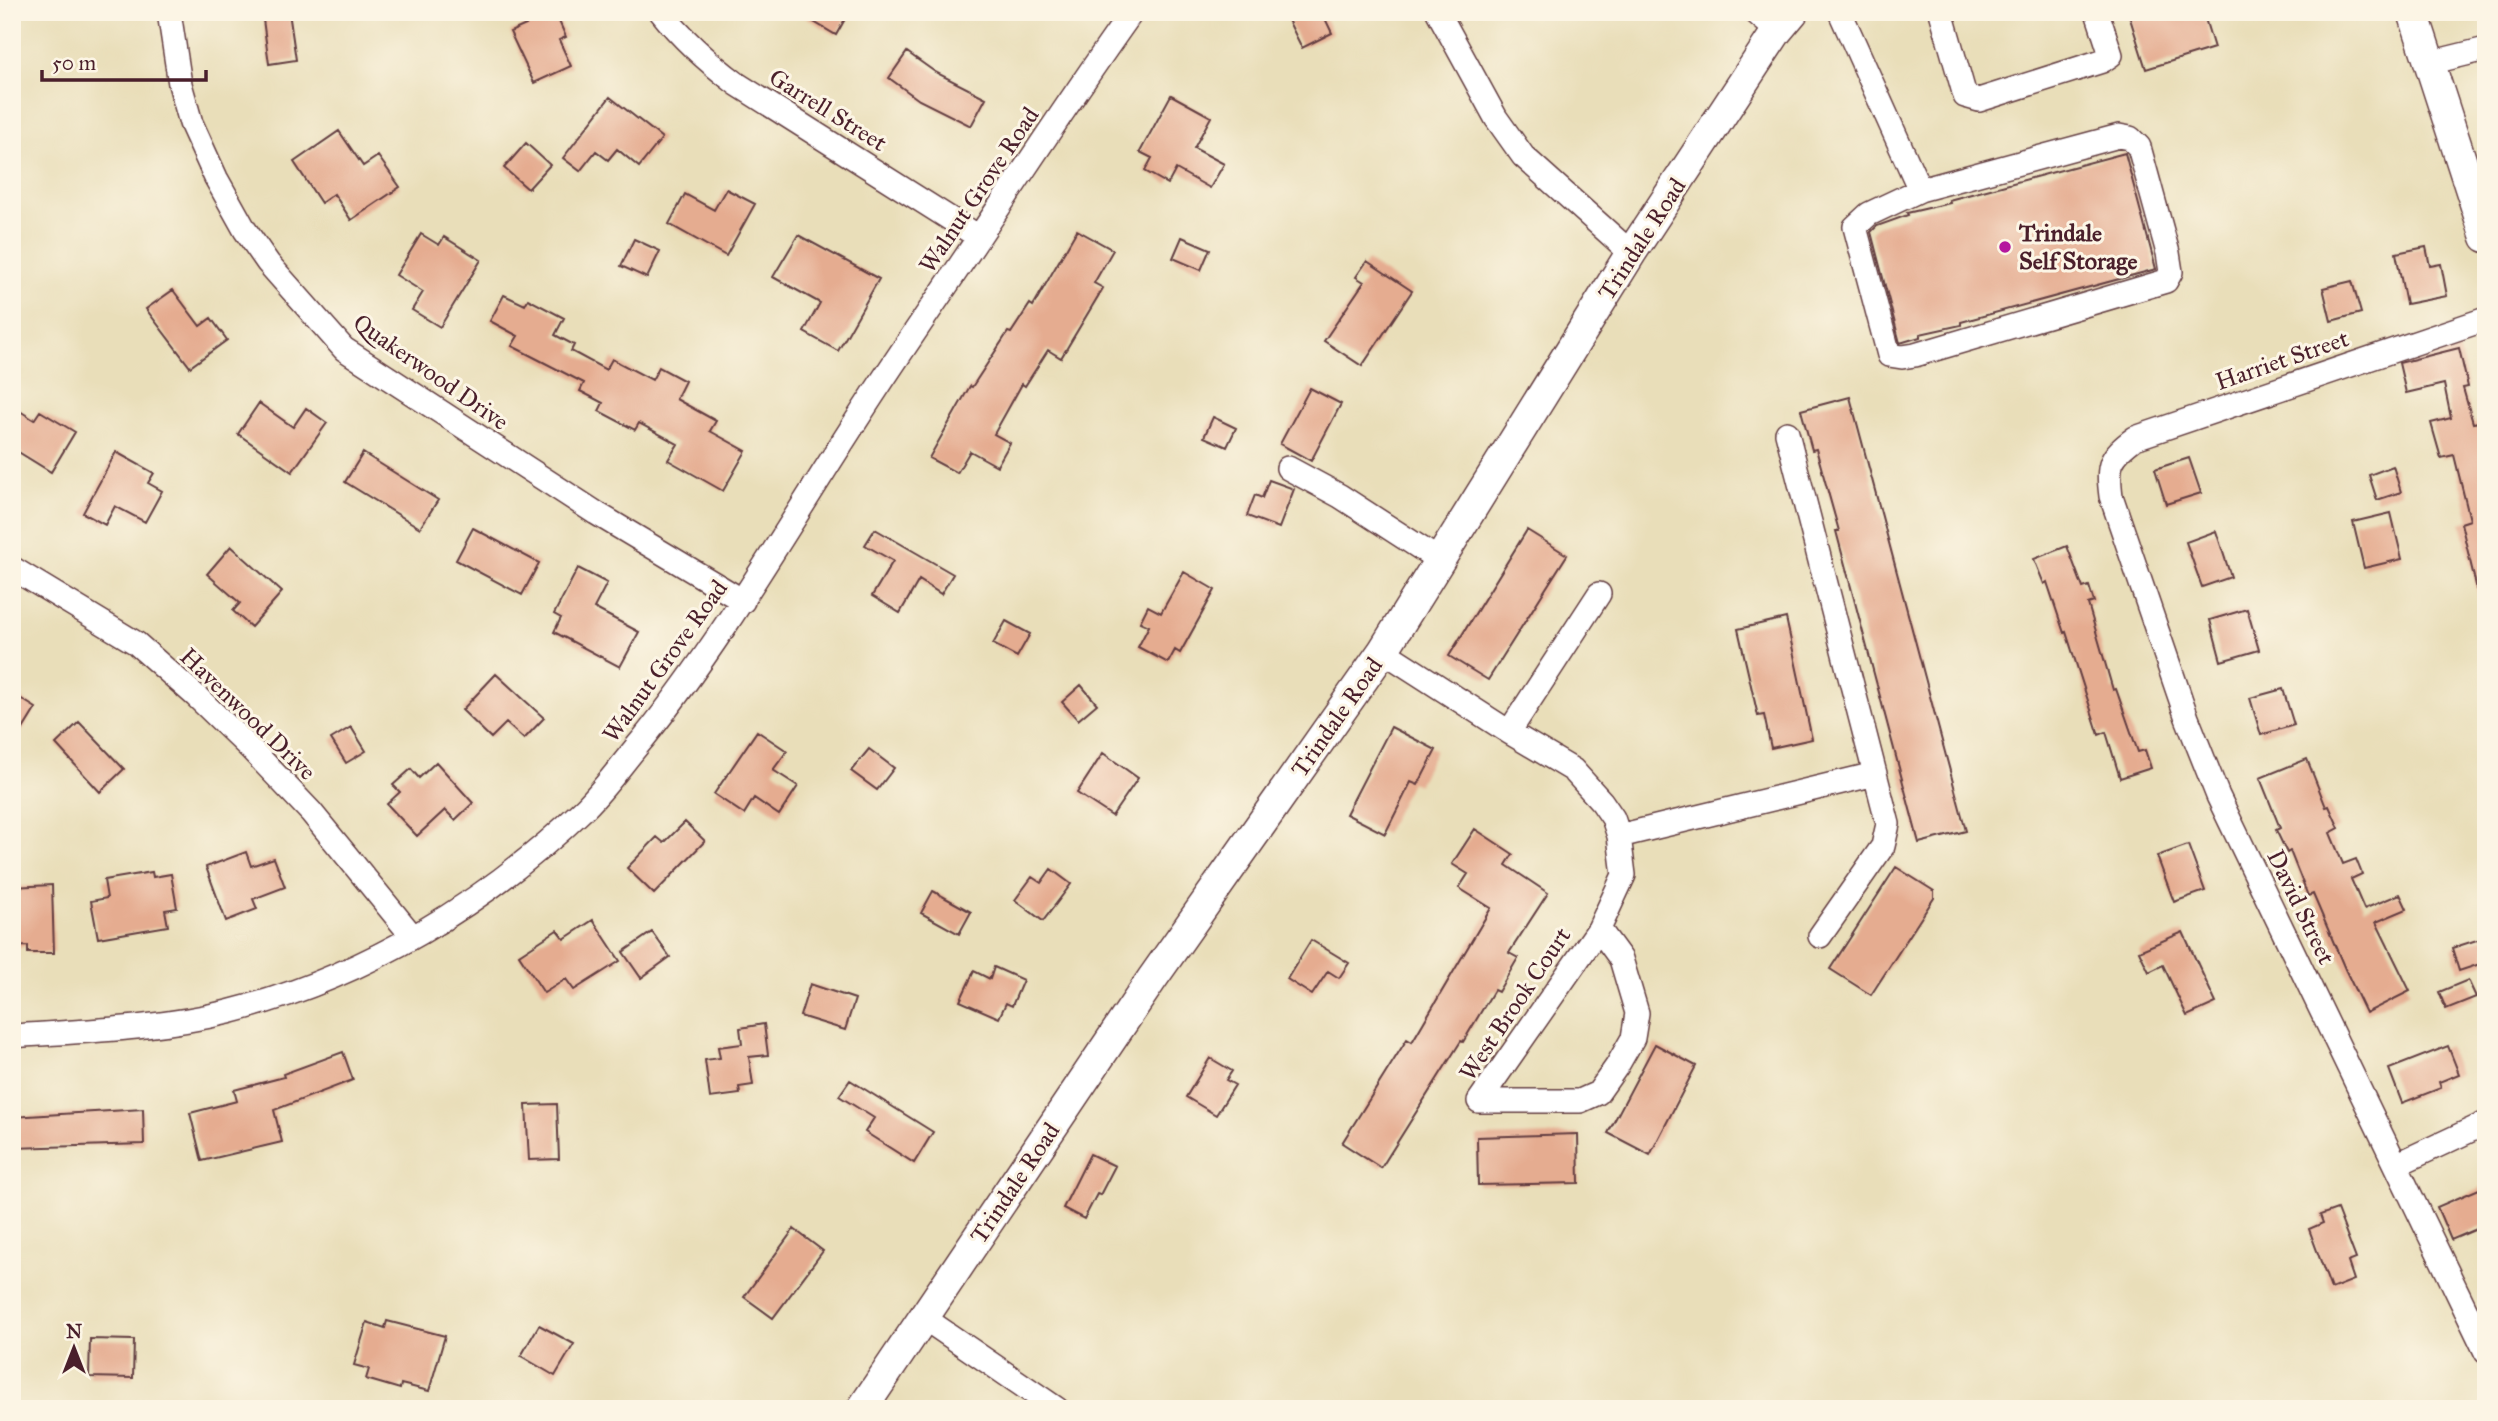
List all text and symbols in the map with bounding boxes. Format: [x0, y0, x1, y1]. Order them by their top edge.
scale bar [42, 38, 206, 82]
text: 50 m [52, 50, 97, 76]
street label: Garrell Street [764, 62, 893, 158]
street label: Walnut Grove Road [912, 101, 1046, 279]
street label: Trindale Road [1591, 172, 1693, 306]
place label: Trindale Self Storage [2018, 218, 2137, 276]
marker: Trindale Self Storage [1997, 239, 2013, 255]
street label: Quakerwood Drive [348, 307, 514, 437]
street label: Harriet Street [2212, 323, 2353, 397]
street label: Walnut Grove Road [596, 574, 734, 748]
street label: Havenwood Drive [174, 642, 322, 786]
street label: Trindale Road [1285, 651, 1389, 783]
street label: David Street [2260, 845, 2342, 970]
street label: West Brook Court [1453, 921, 1578, 1086]
street label: Trindale Road [964, 1117, 1066, 1249]
north arrow [38, 1312, 108, 1382]
text: N [66, 1320, 82, 1343]

